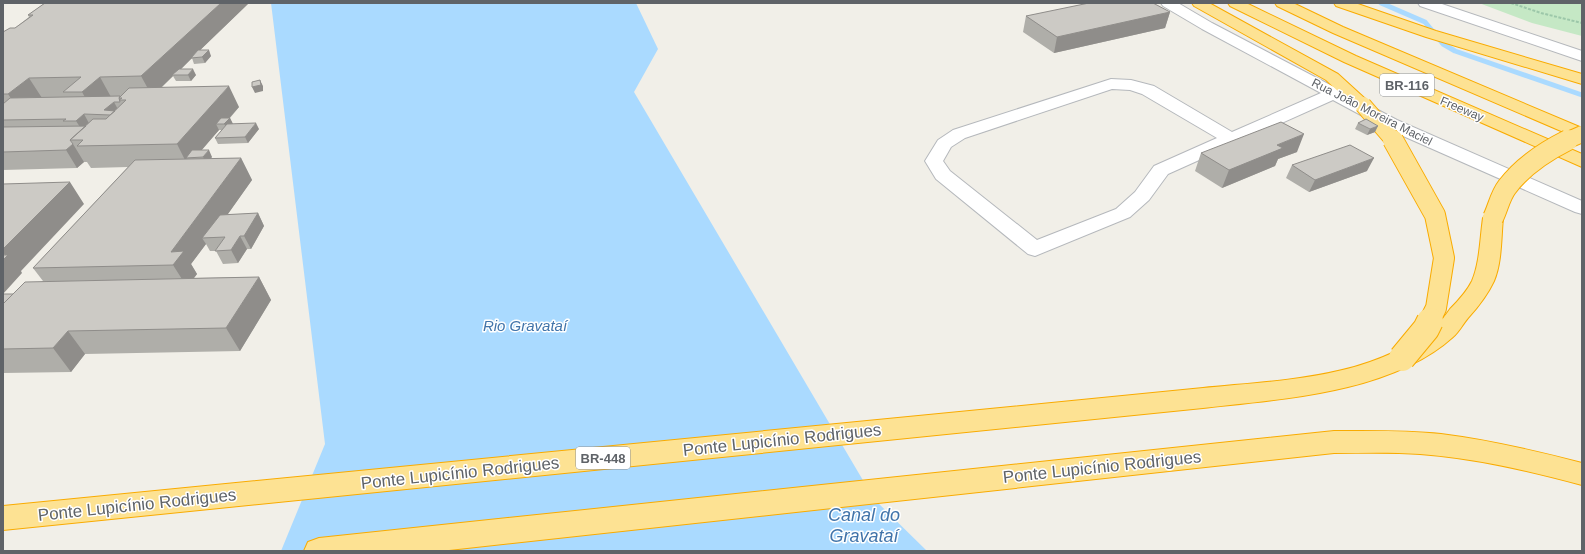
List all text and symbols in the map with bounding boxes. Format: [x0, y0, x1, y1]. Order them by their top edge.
road number: BR-116 [1380, 74, 1434, 96]
street label: Rua João Moreira Maciel [1309, 75, 1435, 149]
street label: Freeway [1438, 94, 1486, 124]
water label: Rio Gravataí [483, 317, 569, 334]
street label: Ponte Lupicínio Rodrigues [682, 420, 882, 460]
road number: BR-448 [576, 447, 630, 469]
street label: Ponte Lupicínio Rodrigues [1002, 447, 1202, 487]
street label: Ponte Lupicínio Rodrigues [360, 453, 560, 493]
street label: Ponte Lupicínio Rodrigues [37, 485, 237, 525]
water label: Canal do Gravataí [828, 505, 901, 546]

